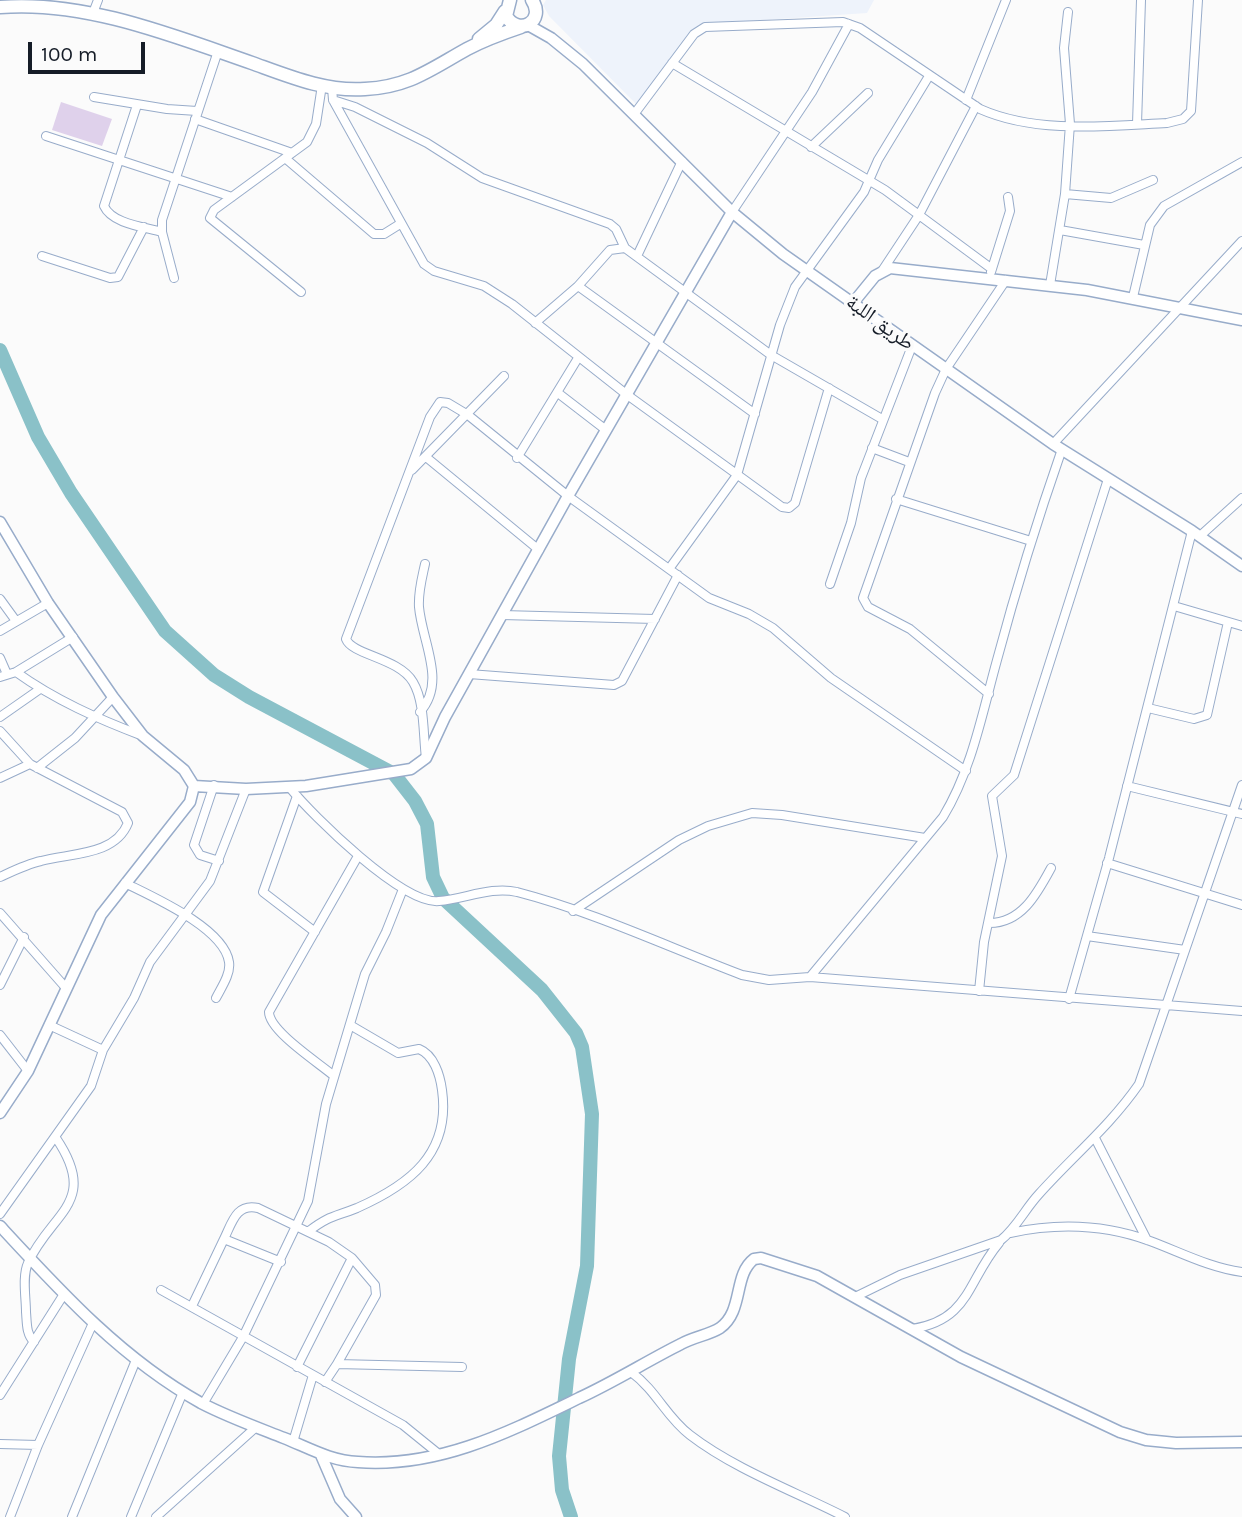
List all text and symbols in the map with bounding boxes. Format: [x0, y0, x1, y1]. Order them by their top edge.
scale bar [32, 28, 149, 72]
text: 100 m [41, 42, 98, 66]
street label: طريق اللبة [841, 290, 919, 356]

